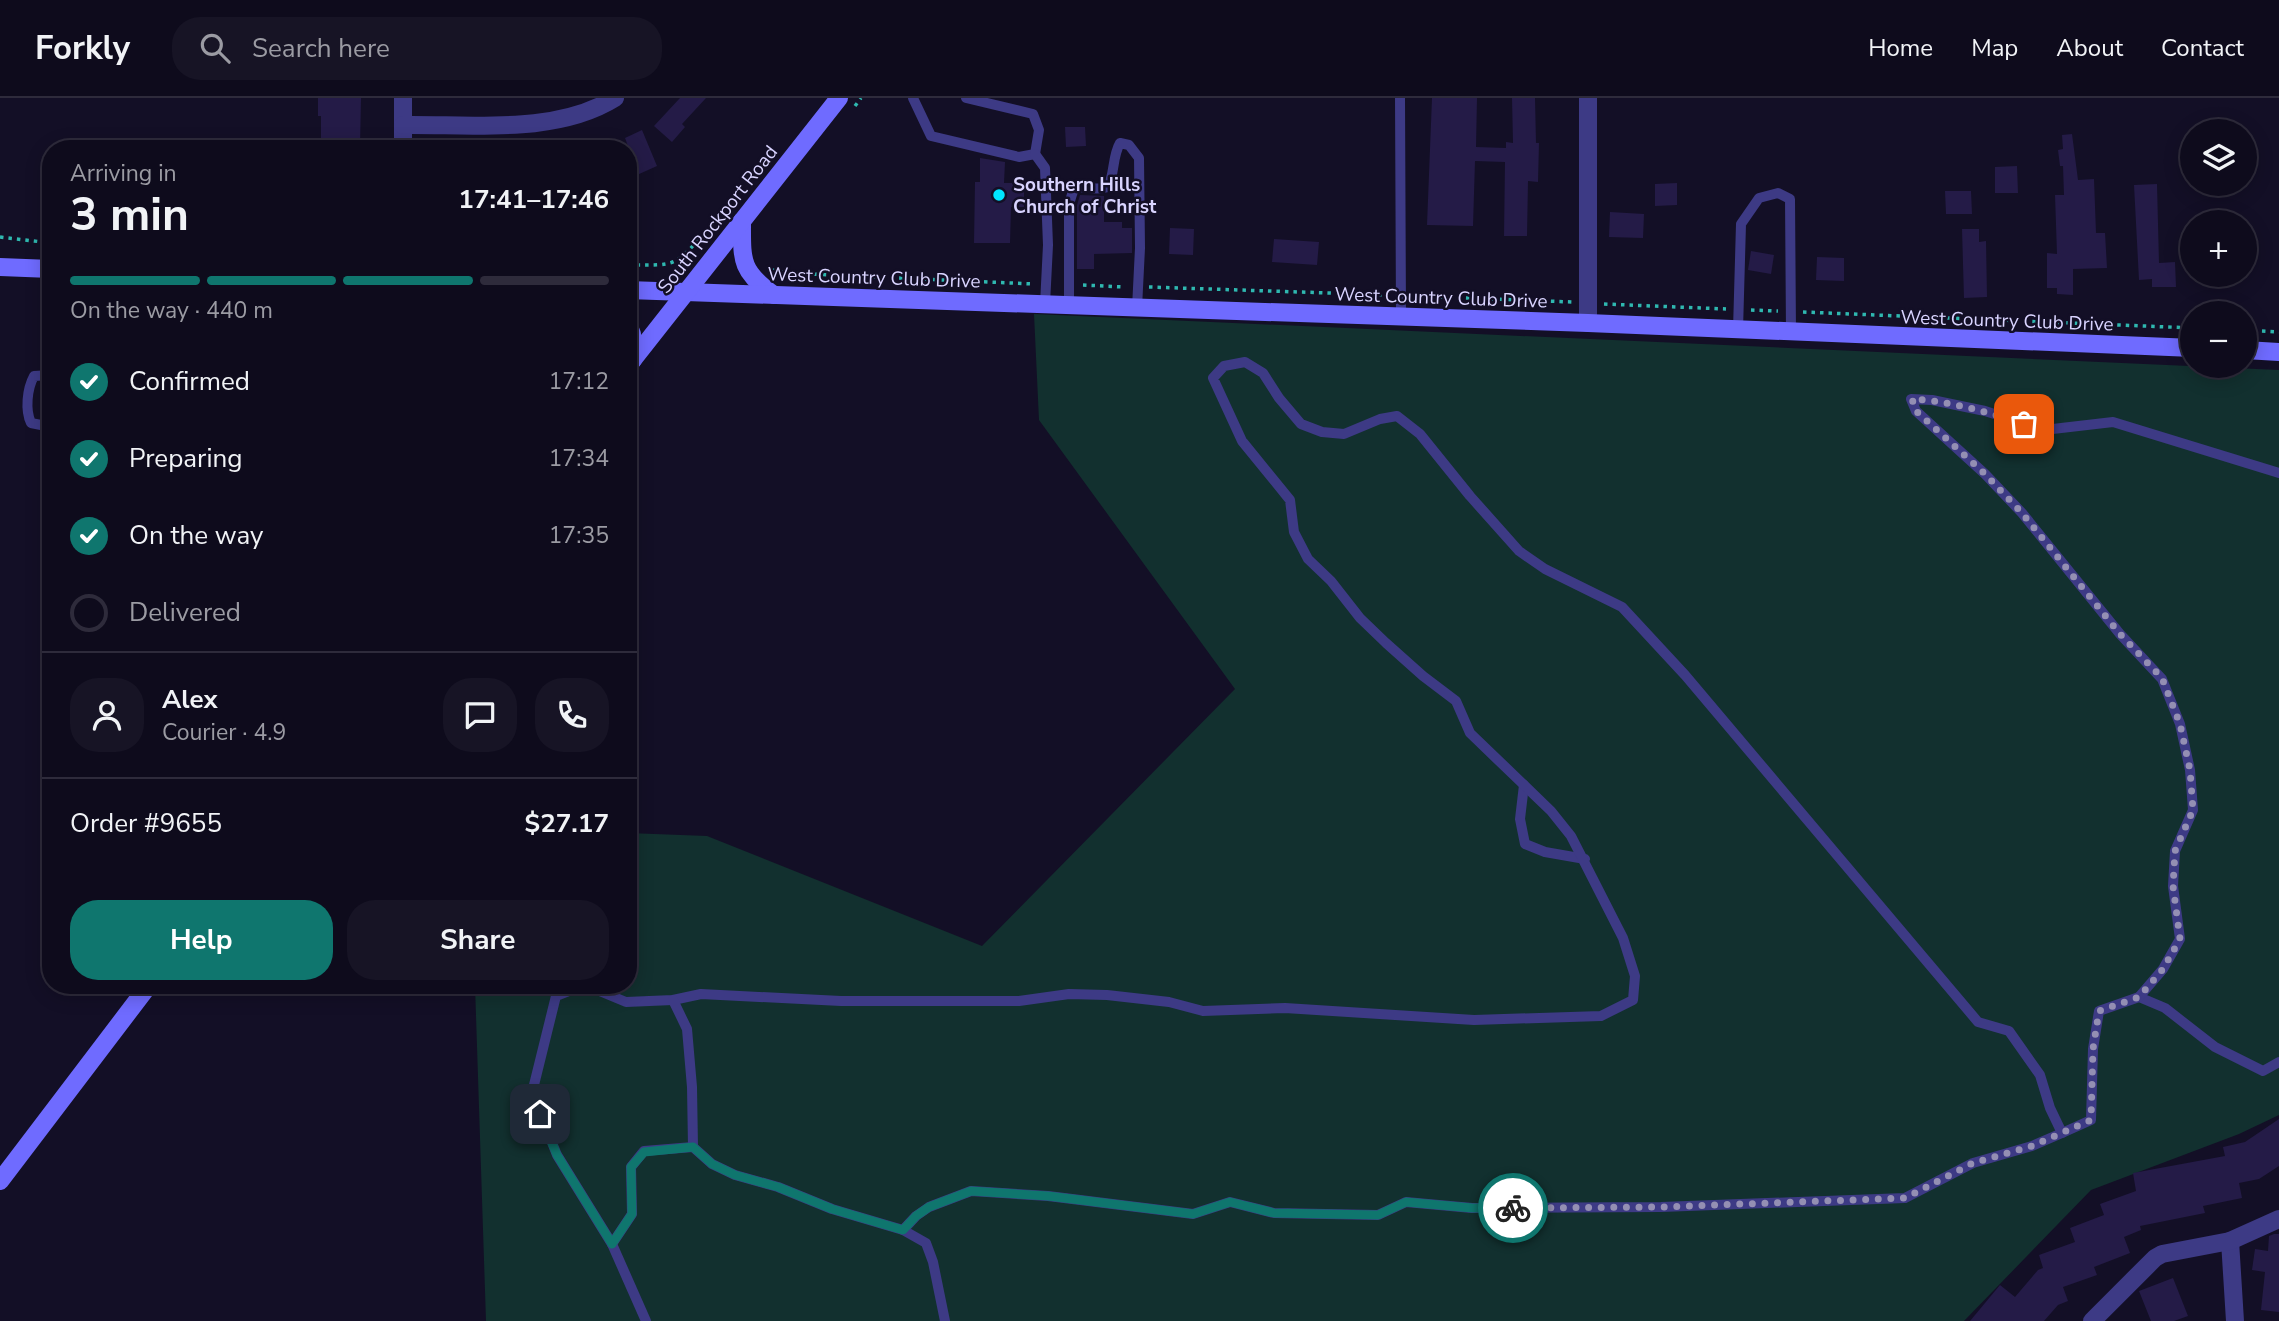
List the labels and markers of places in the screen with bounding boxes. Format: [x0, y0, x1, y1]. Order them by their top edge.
place label: Southern Hills Church of Christ [1013, 172, 1157, 220]
marker: Southern Hills Church of Christ [991, 187, 1007, 203]
pin [1994, 394, 2054, 454]
pin [510, 1084, 570, 1144]

